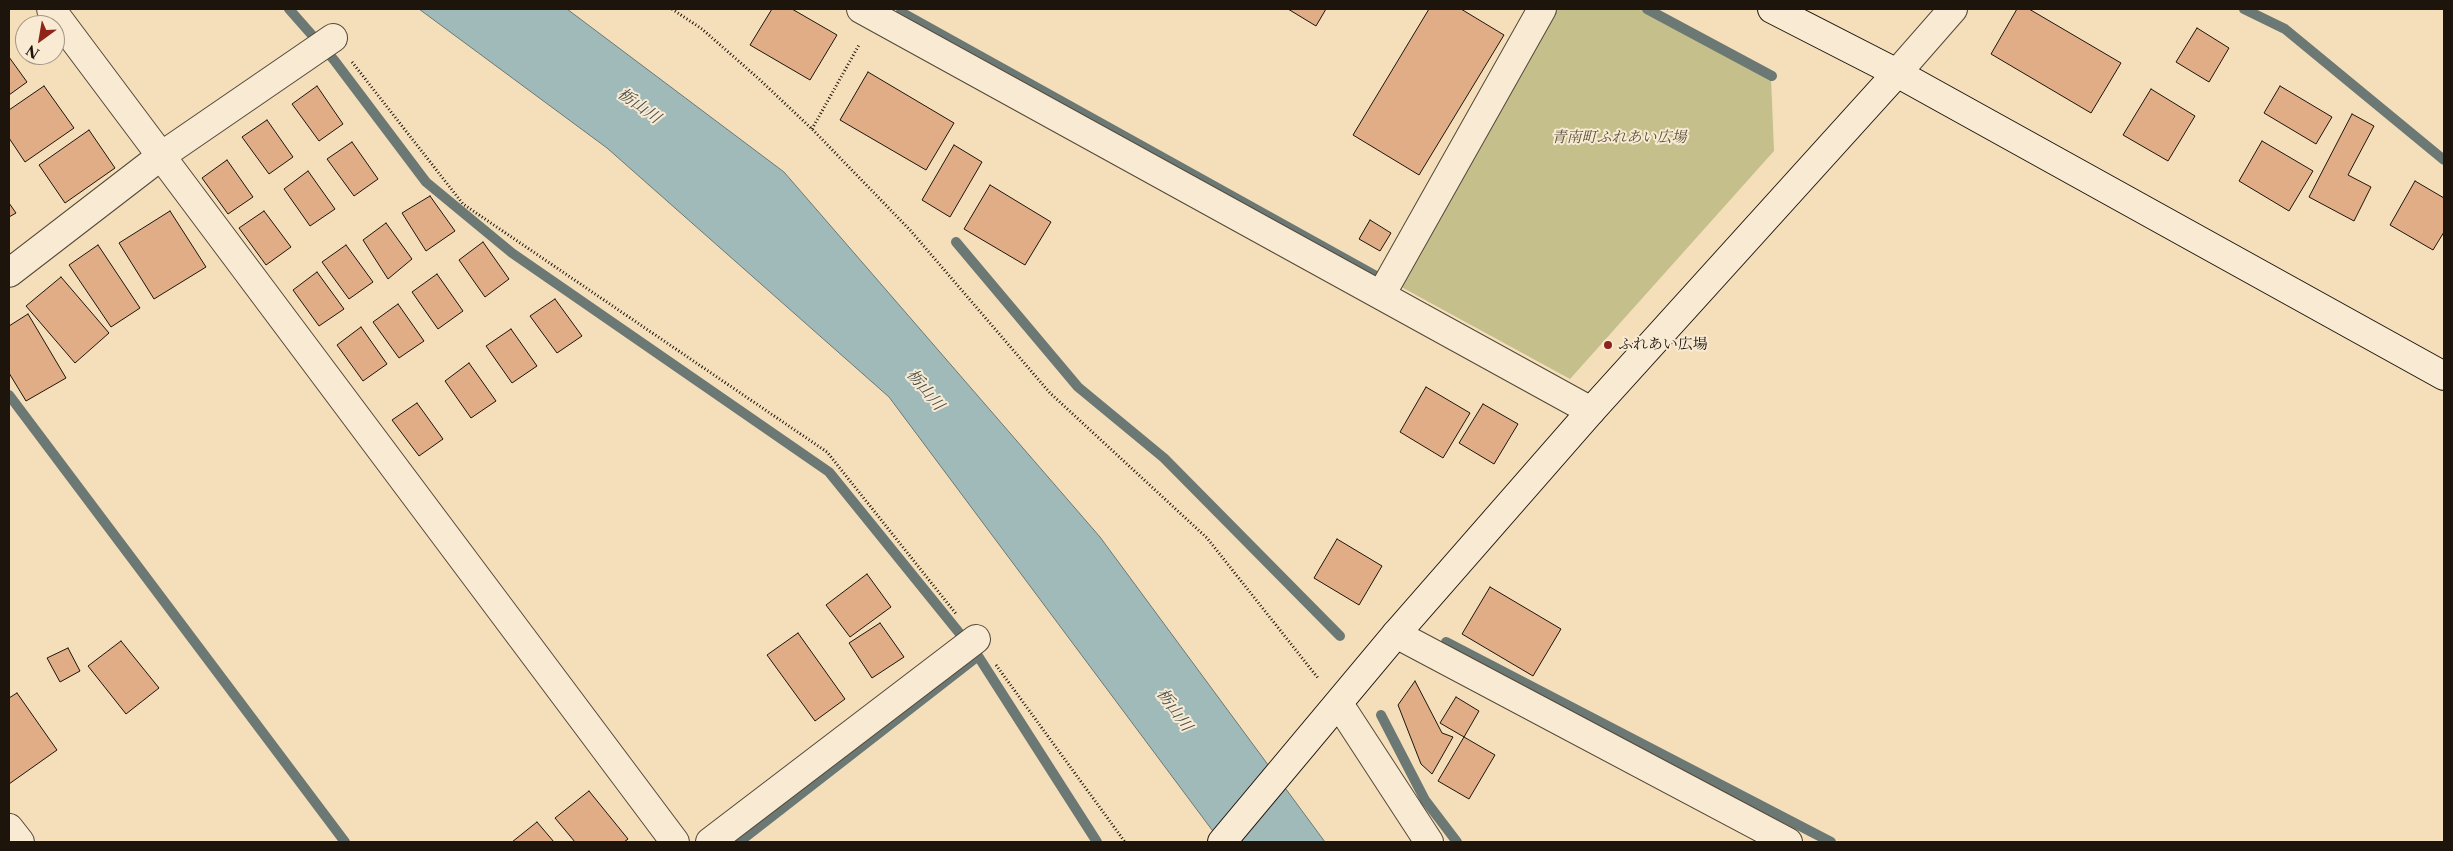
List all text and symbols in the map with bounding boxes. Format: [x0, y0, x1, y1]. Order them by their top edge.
north arrow [15, 15, 65, 65]
text: N [23, 41, 43, 63]
water label: 栃山川 [614, 84, 664, 128]
park label: 青南町ふれあい広場 [1552, 129, 1686, 147]
place label: ふれあい広場 [1618, 336, 1708, 354]
marker: ふれあい広場 [1602, 339, 1614, 351]
water label: 栃山川 [902, 365, 948, 415]
water label: 栃山川 [1152, 685, 1196, 735]

